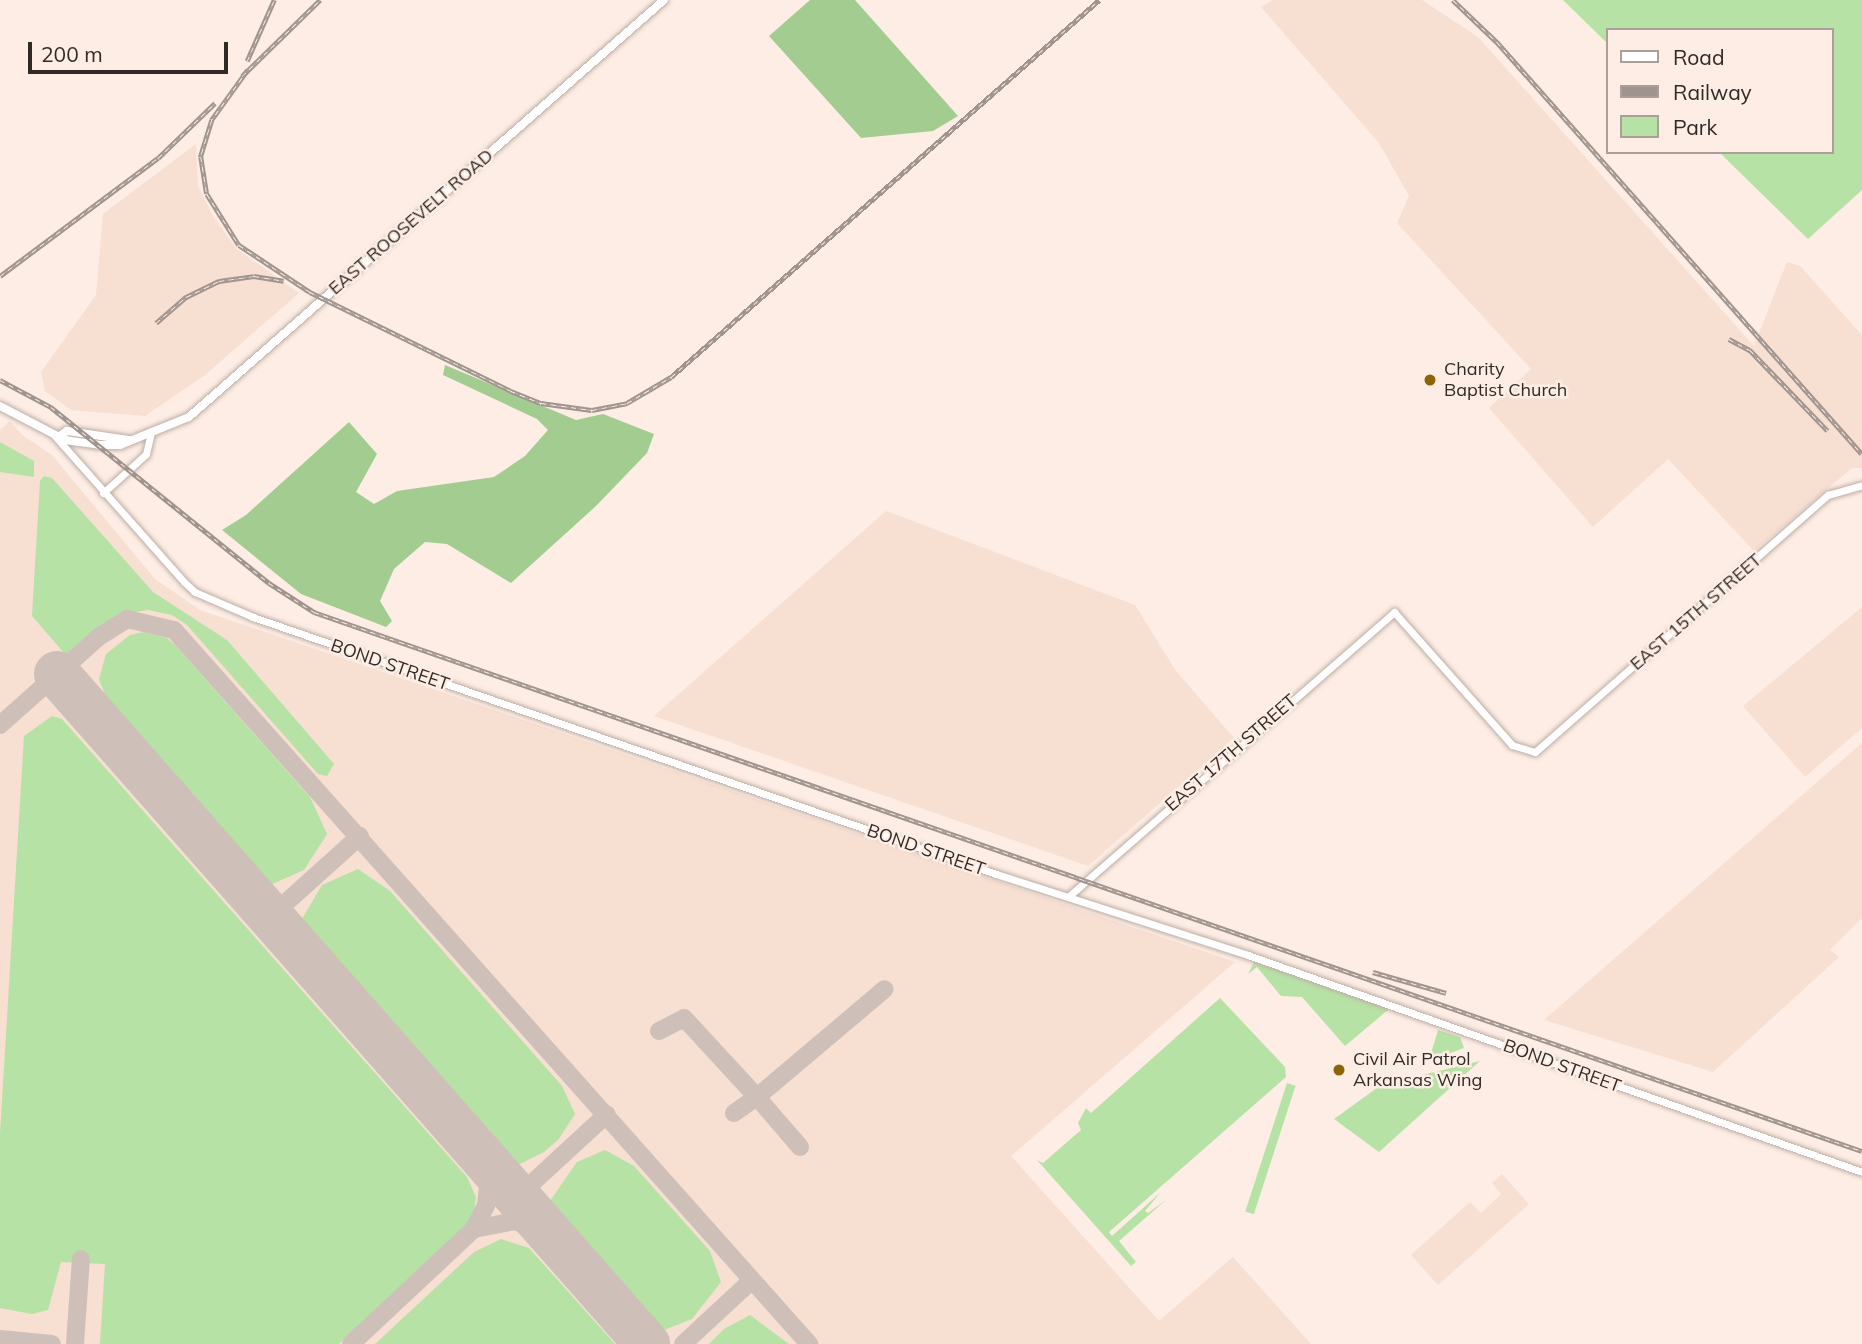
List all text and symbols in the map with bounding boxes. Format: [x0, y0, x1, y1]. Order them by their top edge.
scale bar [32, 28, 231, 72]
legend [1606, 28, 1834, 154]
text: 200 m [41, 41, 103, 67]
text: Road [1673, 44, 1724, 70]
text: Railway [1673, 79, 1752, 105]
text: Park [1673, 114, 1717, 140]
street label: EAST ROOSEVELT ROAD [324, 145, 498, 299]
place label: Charity Baptist Church [1444, 359, 1567, 402]
marker: Charity Baptist Church [1422, 372, 1438, 388]
street label: EAST 15TH STREET [1626, 549, 1766, 675]
street label: BOND STREET [328, 635, 452, 695]
street label: EAST 17TH STREET [1161, 690, 1301, 816]
street label: BOND STREET [864, 820, 988, 880]
street label: BOND STREET [1500, 1035, 1624, 1097]
place label: Civil Air Patrol Arkansas Wing [1353, 1049, 1482, 1092]
marker: Civil Air Patrol Arkansas Wing [1331, 1062, 1347, 1078]

